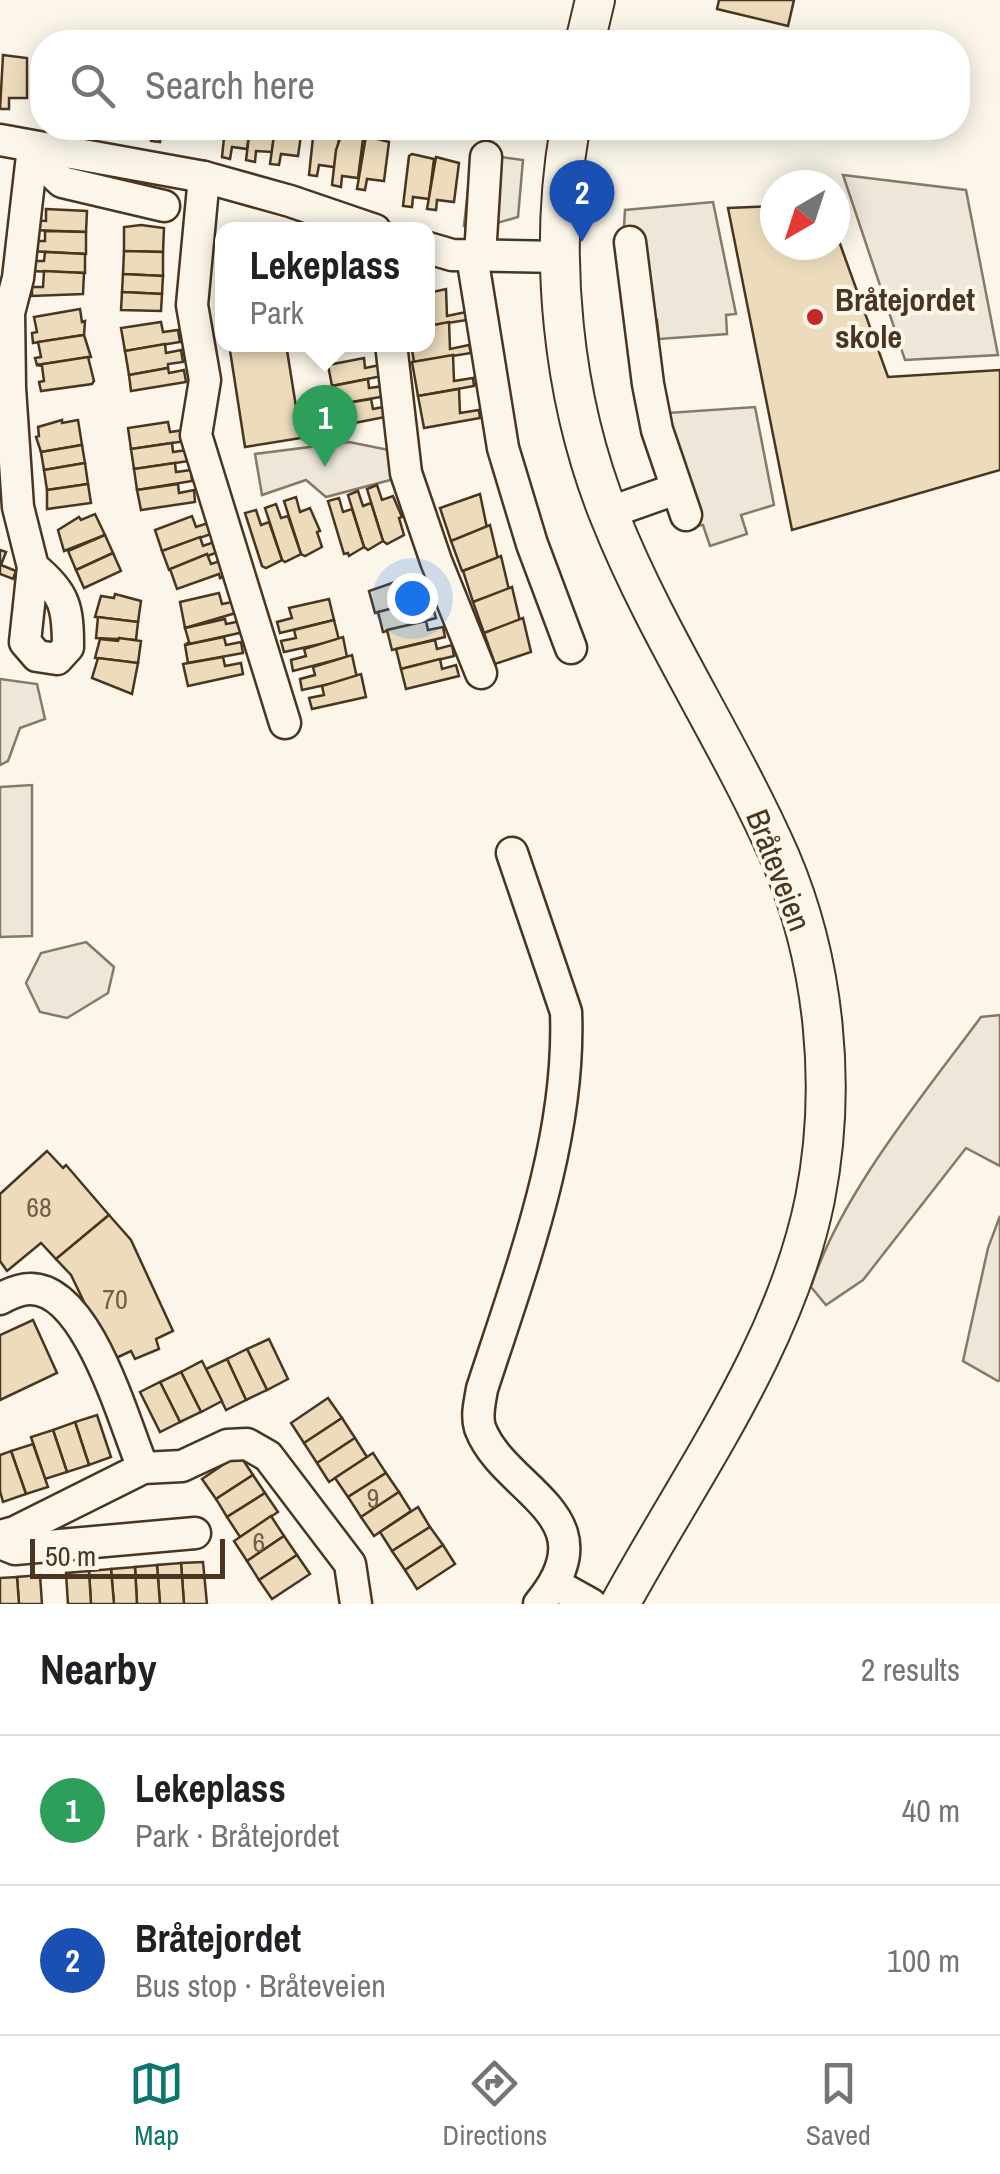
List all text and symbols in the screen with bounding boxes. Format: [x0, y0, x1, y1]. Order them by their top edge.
search box [30, 30, 970, 140]
icon: search [65, 58, 120, 113]
text: Search here [145, 60, 315, 111]
pin: 2 [550, 160, 614, 242]
north arrow [760, 170, 850, 260]
popup [215, 222, 435, 352]
text: Lekeplass [250, 240, 400, 291]
place label: Bråtejordet skole [835, 278, 975, 358]
text: Park [250, 291, 304, 334]
marker: Bråtejordet skole [804, 306, 826, 328]
pin: 1 [292, 384, 358, 467]
your location [387, 573, 438, 624]
street label: Bråteveien [736, 803, 822, 937]
house number: 68 [26, 1188, 52, 1226]
house number: 70 [102, 1280, 128, 1318]
house number: 9 [367, 1479, 379, 1517]
house number: 6 [253, 1523, 265, 1561]
scale bar [30, 1534, 225, 1578]
text: 50 m [45, 1537, 96, 1575]
text: Nearby [40, 1641, 157, 1697]
text: 2 results [861, 1648, 960, 1691]
text: Lekeplass [135, 1763, 286, 1814]
text: 1 [65, 1789, 80, 1832]
text: 40 m [902, 1789, 960, 1832]
text: Park · Bråtejordet [135, 1814, 339, 1857]
text: Bråtejordet [135, 1913, 301, 1964]
text: 2 [65, 1939, 80, 1982]
text: 100 m [887, 1939, 960, 1982]
text: Bus stop · Bråteveien [135, 1964, 386, 2007]
tab: Map [129, 2056, 184, 2154]
tab: Directions [443, 2056, 547, 2154]
tab: Saved [806, 2056, 871, 2154]

